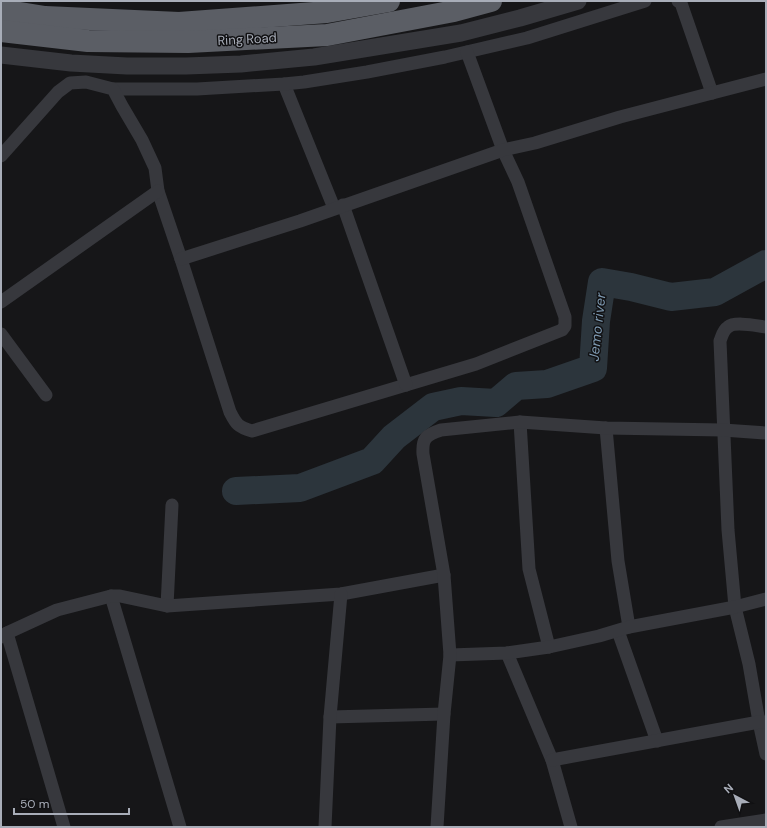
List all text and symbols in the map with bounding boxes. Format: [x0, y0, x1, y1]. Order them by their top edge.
street label: Ring Road [217, 29, 277, 49]
water label: Jemo river [584, 291, 610, 362]
north arrow [715, 776, 755, 816]
text: N [721, 781, 736, 796]
scale bar [14, 790, 129, 816]
text: 50 m [20, 796, 49, 812]

